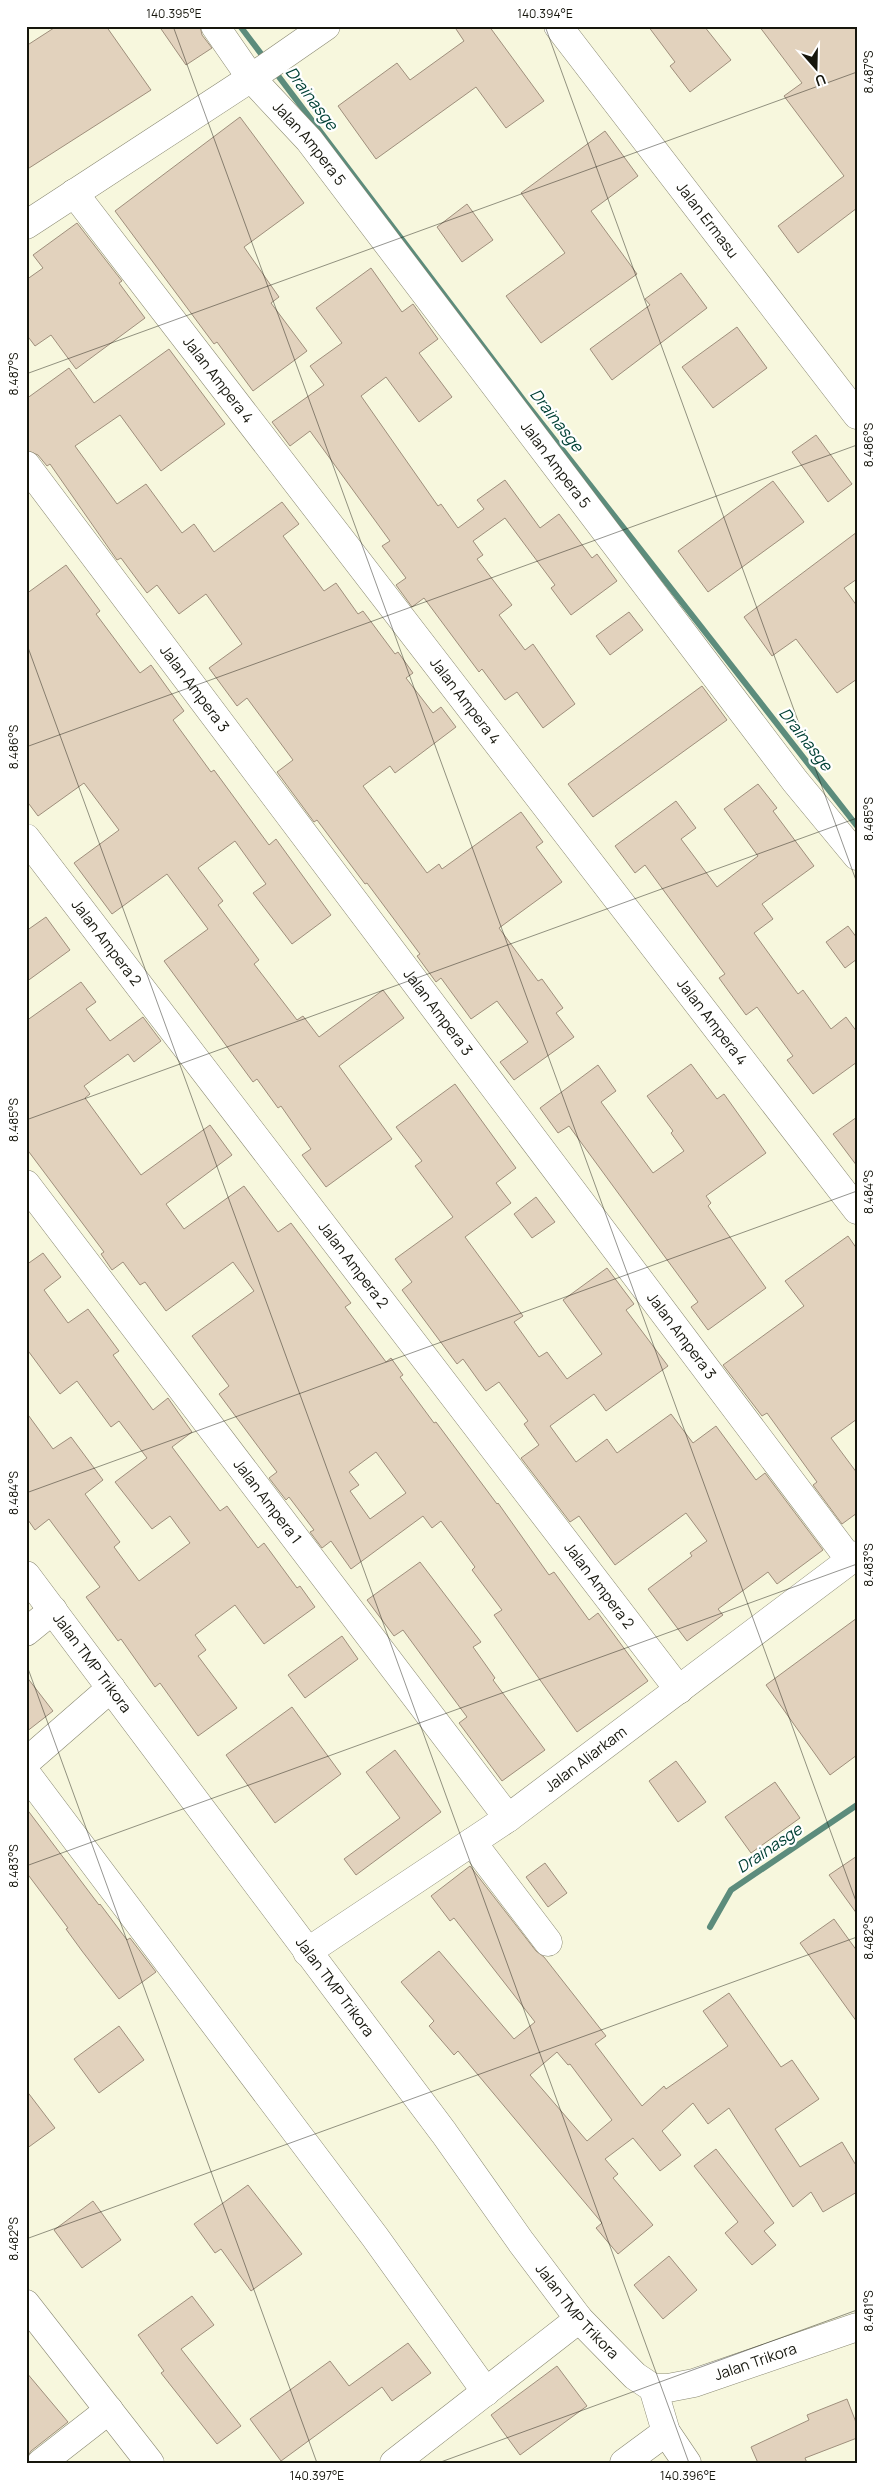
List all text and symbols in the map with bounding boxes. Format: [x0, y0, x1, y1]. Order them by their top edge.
text: 140.395°E [146, 5, 202, 22]
text: 140.394°E [517, 5, 573, 22]
north arrow [790, 42, 840, 92]
text: 8.487°S [860, 51, 877, 93]
water label: Drainasge [281, 62, 344, 136]
text: U [813, 70, 829, 91]
street label: Jalan Ampera 5 [268, 97, 351, 190]
street label: Jalan Ermasu [672, 177, 744, 262]
street label: Jalan Ampera 4 [178, 332, 259, 428]
text: 8.487°S [5, 353, 22, 395]
water label: Drainasge [525, 384, 590, 457]
street label: Jalan Ampera 5 [516, 417, 596, 513]
text: 8.486°S [860, 423, 877, 467]
street label: Jalan Ampera 3 [155, 641, 234, 736]
street label: Jalan Ampera 4 [425, 653, 506, 748]
water label: Drainasge [774, 703, 839, 776]
text: 8.486°S [5, 725, 22, 769]
text: 8.485°S [860, 797, 877, 841]
street label: Jalan Ampera 2 [67, 895, 147, 990]
street label: Jalan Ampera 3 [399, 964, 478, 1060]
street label: Jalan Ampera 4 [672, 974, 753, 1069]
text: 8.485°S [5, 1098, 22, 1142]
text: 8.484°S [860, 1170, 877, 1214]
street label: Jalan Ampera 2 [314, 1217, 394, 1312]
street label: Jalan Ampera 3 [642, 1288, 721, 1383]
street label: Jalan Ampera 1 [229, 1455, 307, 1548]
text: 8.484°S [5, 1471, 22, 1515]
street label: Jalan Ampera 2 [559, 1538, 639, 1633]
text: 8.483°S [860, 1543, 877, 1587]
street label: Jalan TMP Trikora [48, 1609, 137, 1717]
street label: Jalan Aliarkam [540, 1721, 631, 1797]
water label: Drainasge [732, 1817, 807, 1878]
text: 8.483°S [5, 1844, 22, 1888]
text: 8.482°S [860, 1916, 877, 1960]
street label: Jalan TMP Trikora [291, 1933, 379, 2041]
text: 8.482°S [5, 2217, 22, 2261]
street label: Jalan TMP Trikora [531, 2259, 624, 2364]
text: 8.481°S [860, 2290, 877, 2332]
street label: Jalan Trikora [711, 2338, 799, 2385]
text: 140.397°E [290, 2467, 344, 2484]
text: 140.396°E [660, 2467, 716, 2484]

